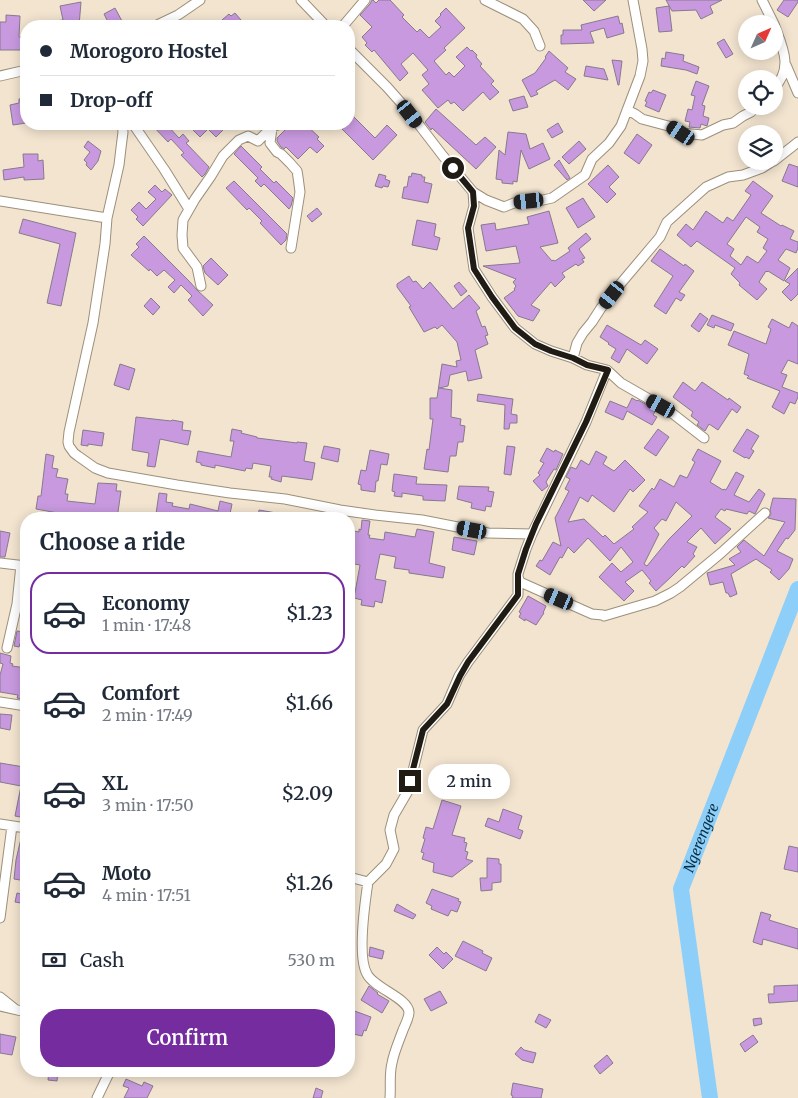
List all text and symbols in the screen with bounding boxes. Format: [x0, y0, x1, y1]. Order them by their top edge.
north arrow [738, 15, 782, 60]
map controls [738, 15, 783, 170]
text: Morogoro Hostel [70, 39, 228, 63]
button: locate [738, 70, 783, 115]
text: Drop-off [70, 88, 152, 112]
car [394, 98, 425, 130]
car [664, 118, 697, 148]
button: layers [738, 125, 783, 170]
route start [442, 157, 464, 179]
car [513, 192, 544, 210]
car [596, 279, 627, 311]
car [644, 392, 677, 420]
car [455, 520, 488, 540]
text: Choose a ride [40, 528, 185, 556]
car [542, 586, 575, 612]
icon: car [42, 591, 87, 636]
text: Economy [102, 591, 190, 615]
text: $1.23 [286, 601, 333, 625]
text: 1 min · 17:48 [102, 615, 191, 635]
icon: car [42, 681, 87, 726]
text: Comfort [102, 681, 180, 705]
text: $1.66 [285, 691, 333, 715]
text: 2 min · 17:49 [102, 705, 193, 725]
callout: 2 min [428, 764, 510, 798]
route end [399, 770, 421, 792]
icon: car [42, 771, 87, 816]
text: XL [102, 771, 128, 795]
text: 2 min [446, 771, 492, 791]
text: $2.09 [281, 781, 333, 805]
text: 3 min · 17:50 [102, 795, 194, 815]
water label: Ngerengere [679, 801, 723, 875]
icon: car [42, 861, 87, 906]
text: Moto [102, 861, 151, 885]
text: $1.26 [285, 871, 333, 895]
text: 4 min · 17:51 [102, 885, 191, 905]
icon: cash [40, 946, 68, 974]
text: Cash [80, 948, 124, 972]
text: 530 m [287, 950, 335, 970]
button: Confirm [40, 1009, 335, 1067]

